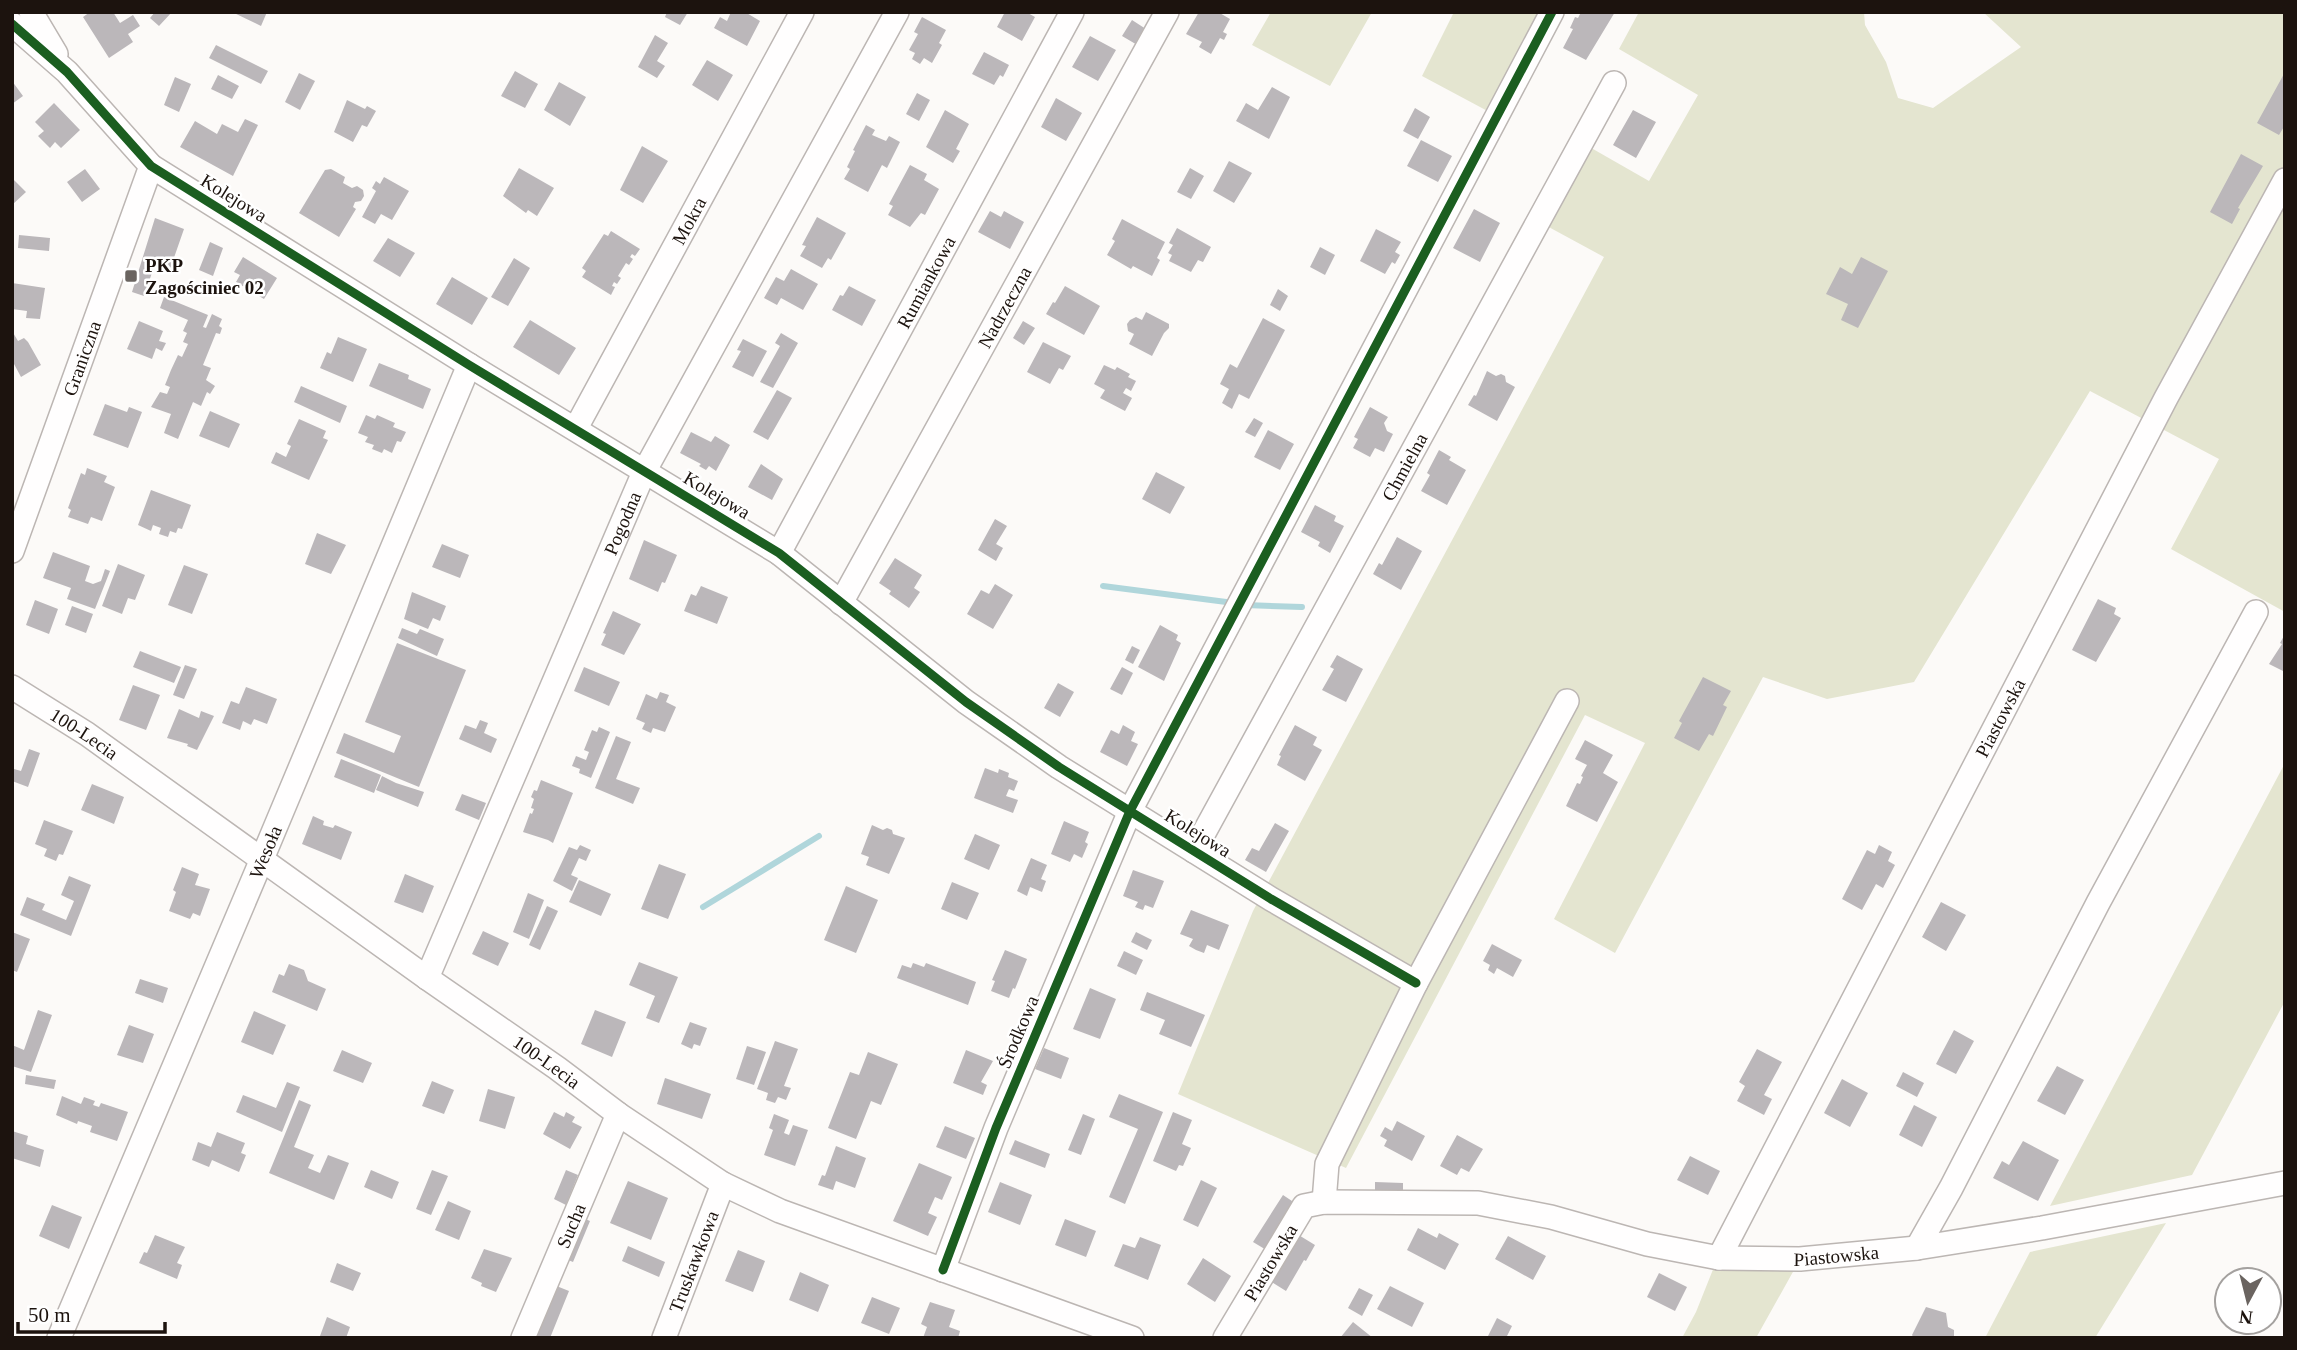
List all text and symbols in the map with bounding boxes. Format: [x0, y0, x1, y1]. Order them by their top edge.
street label: Kolejowa [197, 170, 271, 227]
street label: Mokra [667, 193, 710, 248]
street label: Rumiankowa [892, 232, 959, 332]
place label: PKP Zagościniec 02 [145, 255, 264, 298]
street label: Nadrzeczna [973, 262, 1035, 351]
marker: PKP Zagościniec 02 [123, 268, 139, 284]
street label: Graniczna [58, 317, 105, 398]
street label: Chmielna [1377, 429, 1431, 504]
street label: Kolejowa [680, 467, 755, 523]
street label: Pogodna [599, 488, 645, 558]
street label: Piastowska [1971, 674, 2029, 760]
street label: 100-Lecia [47, 703, 123, 764]
street label: Kolejowa [1161, 805, 1235, 862]
street label: Wesoła [245, 822, 286, 881]
street label: Środkowa [993, 992, 1043, 1072]
street label: 100-Lecia [509, 1031, 585, 1093]
street label: Sucha [552, 1200, 590, 1251]
street label: Truskawkowa [664, 1207, 722, 1315]
street label: Piastowska [1239, 1220, 1301, 1305]
street label: Piastowska [1793, 1241, 1880, 1270]
north arrow [2213, 1266, 2283, 1336]
scale bar [18, 1290, 164, 1334]
text: 50 m [28, 1303, 71, 1327]
text: N [2238, 1306, 2254, 1329]

